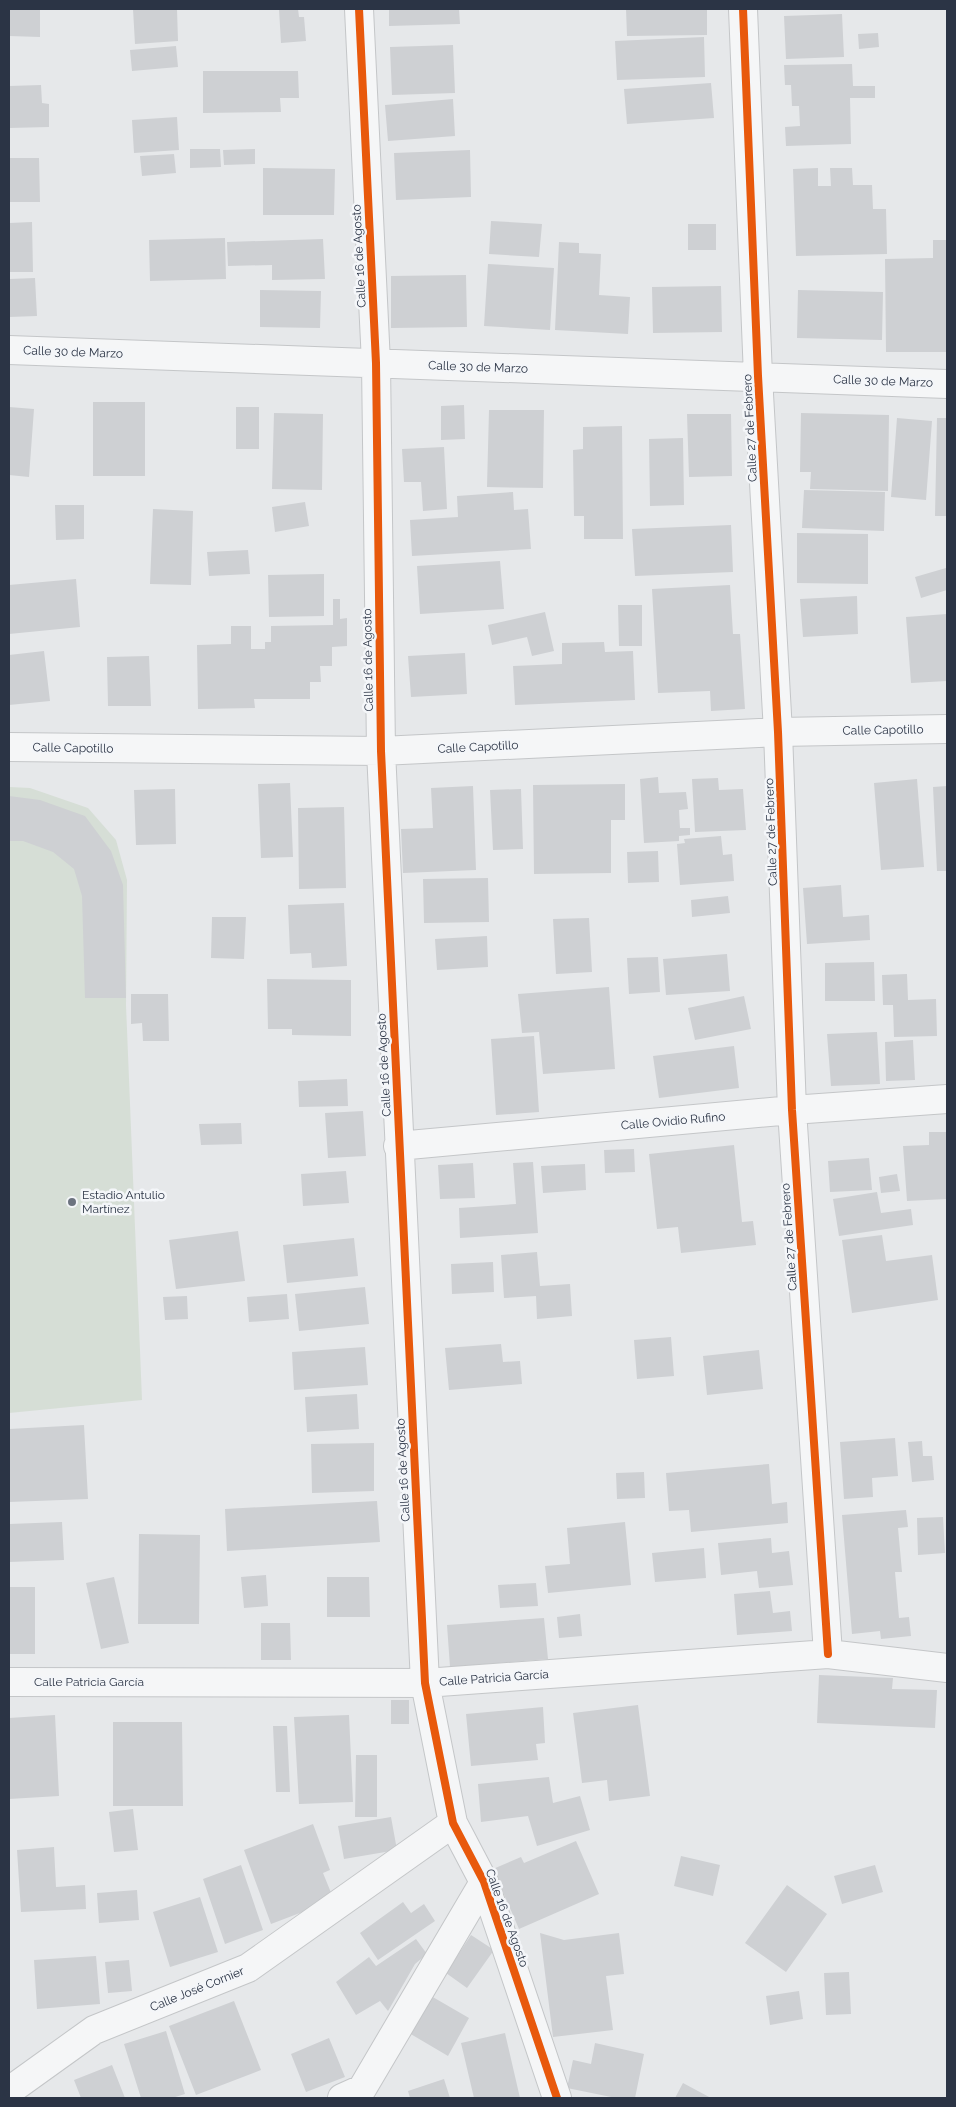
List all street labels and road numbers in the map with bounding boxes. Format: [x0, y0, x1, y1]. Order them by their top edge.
street label: Calle 16 de Agosto [349, 204, 369, 308]
street label: Calle 30 de Marzo [23, 343, 123, 361]
street label: Calle 30 de Marzo [428, 358, 528, 376]
street label: Calle 30 de Marzo [833, 372, 933, 390]
street label: Calle 27 de Febrero [740, 374, 760, 482]
street label: Calle 16 de Agosto [360, 608, 376, 712]
street label: Calle Capotillo [842, 722, 924, 738]
street label: Calle Capotillo [437, 738, 519, 756]
street label: Calle Capotillo [32, 740, 114, 756]
street label: Calle 27 de Febrero [762, 778, 780, 886]
street label: Calle 16 de Agosto [374, 1013, 394, 1117]
street label: Calle Ovidio Rufino [620, 1109, 726, 1133]
street label: Calle 27 de Febrero [778, 1183, 800, 1291]
street label: Calle 16 de Agosto [393, 1418, 413, 1522]
street label: Calle Patricia García [439, 1667, 549, 1689]
street label: Calle Patricia García [34, 1675, 144, 1689]
street label: Calle 16 de Agosto [483, 1867, 531, 1969]
street label: Calle José Cornier [148, 1963, 247, 2014]

